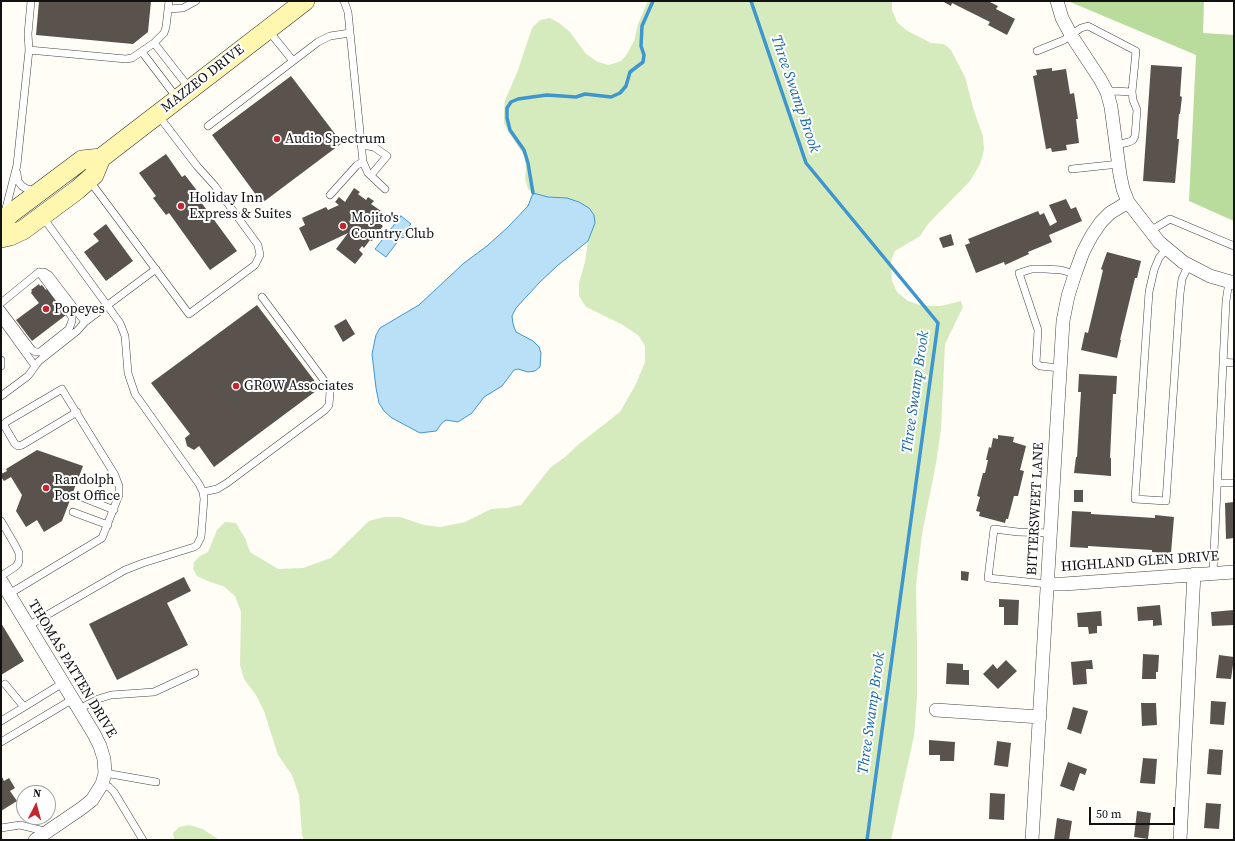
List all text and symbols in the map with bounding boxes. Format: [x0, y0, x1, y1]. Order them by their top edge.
water label: Three Swamp Brook [766, 33, 824, 155]
street label: MAZZEO DRIVE [158, 41, 248, 117]
place label: Audio Spectrum [285, 131, 385, 147]
marker: Audio Spectrum [272, 134, 282, 144]
place label: Holiday Inn Express & Suites [189, 190, 291, 222]
marker: Holiday Inn Express & Suites [176, 201, 186, 211]
place label: Mojito's Country Club [351, 210, 434, 242]
marker: Mojito's Country Club [338, 221, 348, 231]
place label: Popeyes [54, 301, 105, 317]
marker: Popeyes [41, 304, 51, 314]
water label: Three Swamp Brook [899, 330, 933, 454]
place label: GROW Associates [244, 378, 353, 394]
marker: GROW Associates [231, 381, 241, 391]
street label: BITTERSWEET LANE [1024, 442, 1048, 576]
place label: Randolph Post Office [54, 472, 120, 504]
marker: Randolph Post Office [41, 483, 51, 493]
street label: HIGHLAND GLEN DRIVE [1060, 548, 1220, 576]
street label: THOMAS PATTEN DRIVE [24, 597, 120, 741]
water label: Three Swamp Brook [855, 651, 889, 775]
north arrow [16, 785, 56, 825]
text: N [32, 786, 42, 801]
scale bar [1091, 799, 1177, 825]
text: 50 m [1096, 806, 1122, 822]

